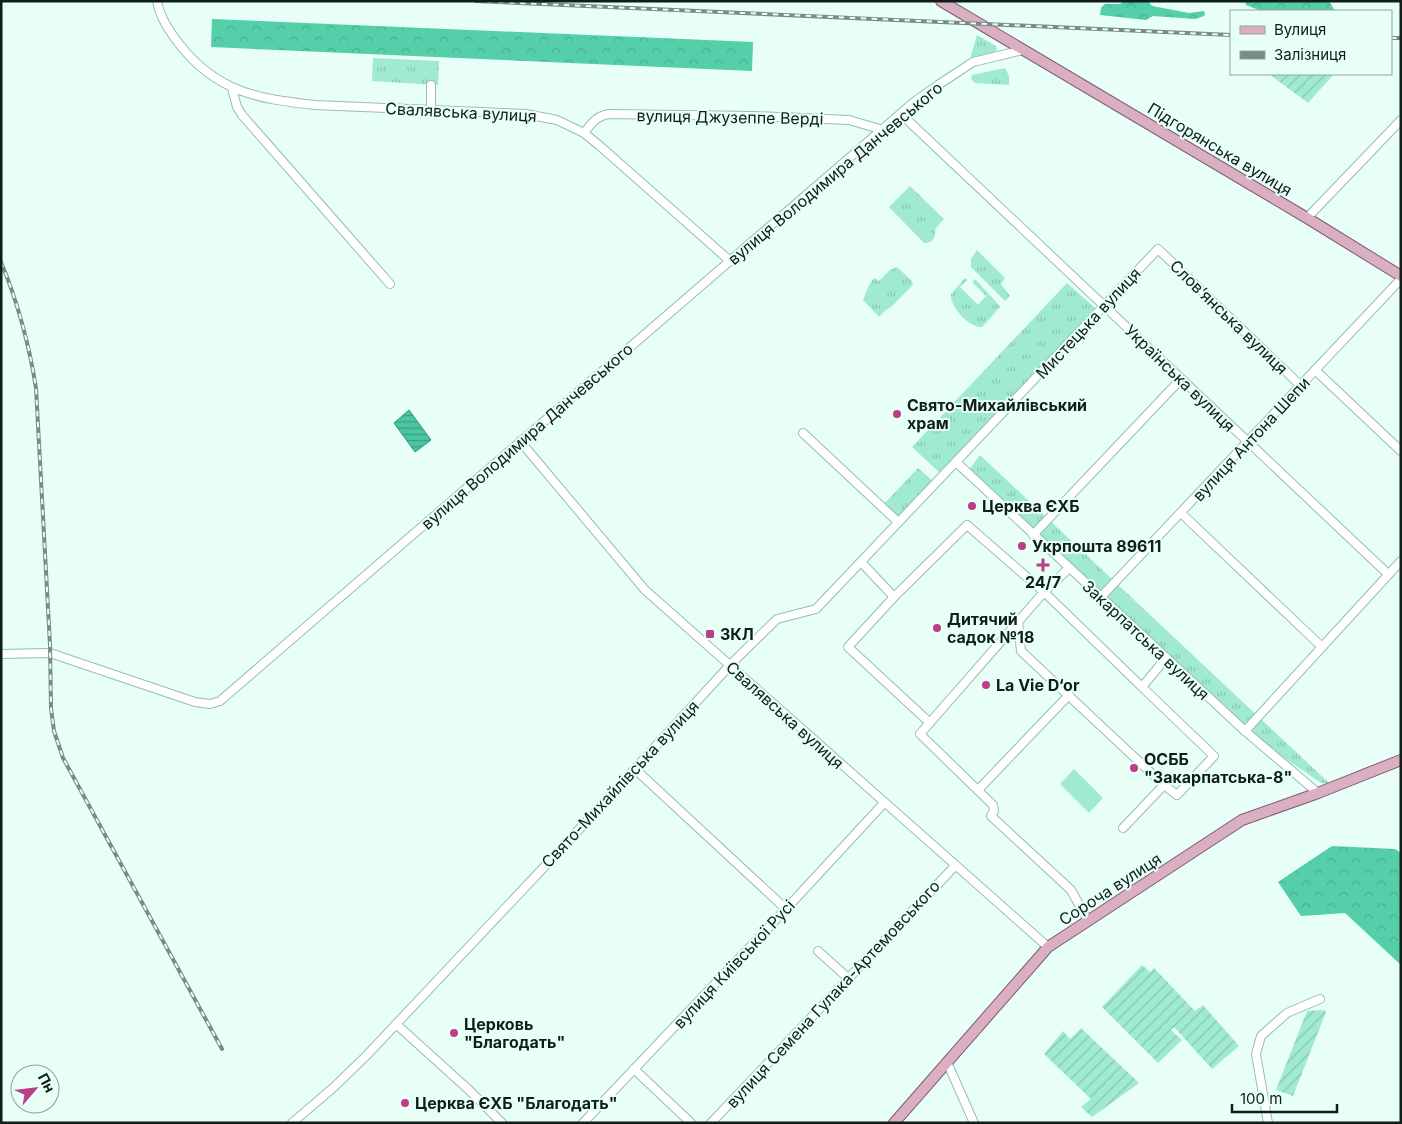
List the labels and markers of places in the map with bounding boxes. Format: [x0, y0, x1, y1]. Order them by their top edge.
place label: Свято-Михайлівський храм [907, 395, 1087, 433]
marker: Свято-Михайлівський храм [891, 408, 903, 420]
place label: Церква ЄХБ [982, 496, 1080, 516]
marker: Церква ЄХБ [966, 500, 978, 512]
place label: Укрпошта 89611 [1032, 536, 1161, 556]
marker: Укрпошта 89611 [1016, 540, 1028, 552]
marker: 24/7 [1037, 559, 1049, 571]
place label: 24/7 [1025, 572, 1061, 592]
place label: Дитячий садок №18 [947, 609, 1034, 647]
marker: Дитячий садок №18 [931, 622, 943, 634]
place label: ЗКЛ [720, 624, 754, 644]
marker: ЗКЛ [704, 628, 716, 640]
place label: La Vie D‘or [996, 675, 1080, 695]
marker: La Vie D‘or [980, 679, 992, 691]
place label: ОСББ "Закарпатська-8" [1144, 749, 1292, 787]
marker: ОСББ "Закарпатська-8" [1128, 762, 1140, 774]
place label: Церковь "Благодать" [464, 1014, 565, 1052]
marker: Церковь "Благодать" [448, 1027, 460, 1039]
place label: Церква ЄХБ "Благодать" [415, 1093, 618, 1113]
marker: Церква ЄХБ "Благодать" [399, 1097, 411, 1109]

